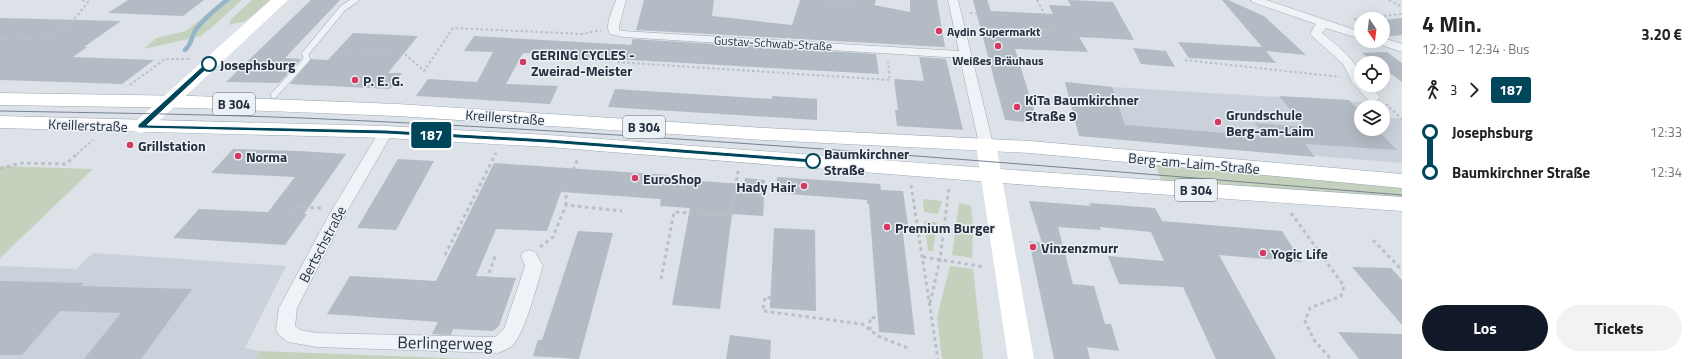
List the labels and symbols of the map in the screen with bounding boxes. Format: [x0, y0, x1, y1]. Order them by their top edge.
north arrow [1354, 12, 1390, 48]
place label: Aydin Supermarkt [947, 22, 1041, 41]
marker: Aydin Supermarkt [934, 26, 944, 36]
street label: Gustav-Schwab-Straße [713, 30, 833, 56]
marker: Weißes Bräuhaus [993, 41, 1003, 51]
place label: GERING CYCLES - Zweirad-Meister [531, 44, 635, 81]
place label: Weißes Bräuhaus [952, 51, 1044, 70]
place label: Josephsburg [220, 54, 296, 75]
marker: Josephsburg [201, 56, 217, 72]
marker: GERING CYCLES - Zweirad-Meister [518, 57, 528, 67]
place label: P. E. G. [363, 70, 404, 91]
marker: P. E. G. [350, 75, 360, 85]
place label: KiTa Baumkirchner Straße 9 [1025, 89, 1139, 126]
road number: B 304 [213, 93, 255, 115]
marker: KiTa Baumkirchner Straße 9 [1012, 102, 1022, 112]
street label: Kreillerstraße [465, 104, 545, 130]
place label: Grundschule Berg-am-Laim [1226, 104, 1314, 141]
street label: Kreillerstraße [48, 113, 128, 137]
road number: B 304 [623, 116, 665, 138]
marker: Grundschule Berg-am-Laim [1213, 117, 1223, 127]
line badge: 187 [408, 122, 454, 148]
place label: Grillstation [138, 135, 206, 156]
marker: Grillstation [125, 140, 135, 150]
place label: Baumkirchner Straße [824, 143, 909, 180]
place label: Norma [246, 146, 287, 167]
street label: Berg-am-Laim-Straße [1127, 147, 1261, 179]
marker: Norma [233, 151, 243, 161]
marker: Baumkirchner Straße [805, 153, 821, 169]
place label: EuroShop [643, 168, 702, 189]
marker: EuroShop [630, 173, 640, 183]
place label: Hady Hair [736, 176, 796, 197]
road number: B 304 [1175, 179, 1217, 201]
marker: Hady Hair [799, 181, 809, 191]
street label: Bertschstraße [293, 202, 351, 286]
place label: Premium Burger [895, 217, 995, 238]
marker: Premium Burger [882, 222, 892, 232]
place label: Vinzenzmurr [1041, 237, 1118, 258]
marker: Vinzenzmurr [1028, 242, 1038, 252]
place label: Yogic Life [1271, 243, 1328, 264]
marker: Yogic Life [1258, 248, 1268, 258]
street label: Berlingerweg [397, 329, 493, 357]

